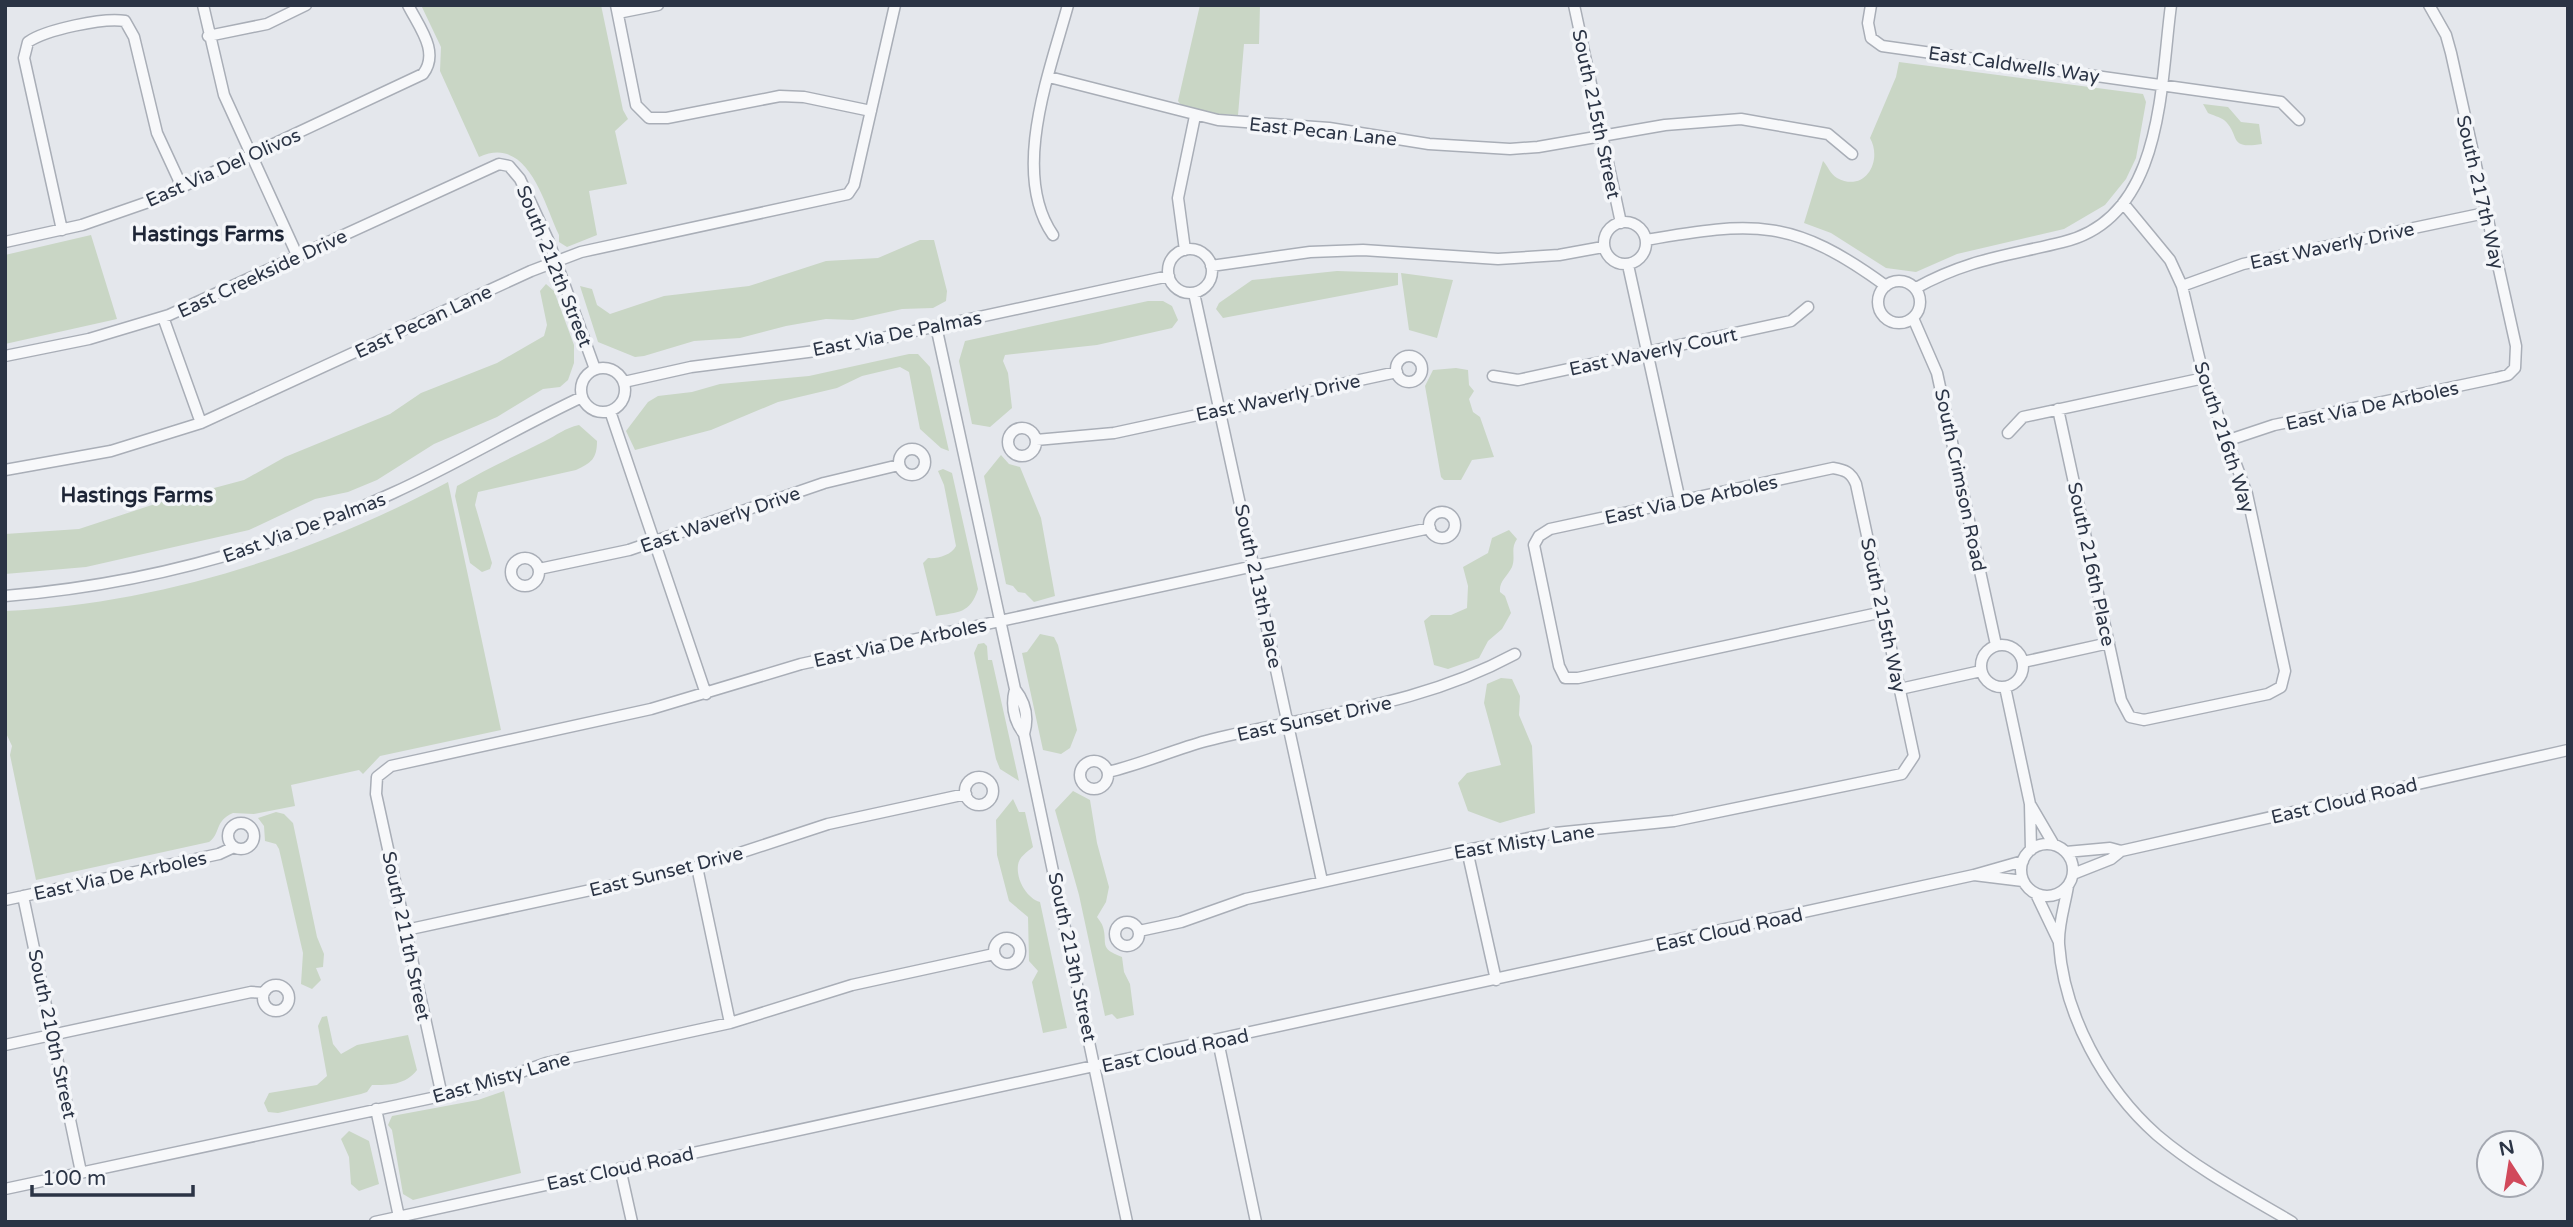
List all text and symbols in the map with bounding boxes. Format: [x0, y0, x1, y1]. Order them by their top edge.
street label: South 215th Street [1567, 28, 1625, 201]
street label: East Caldwells Way [1927, 42, 2101, 88]
street label: East Pecan Lane [1248, 113, 1398, 151]
street label: South 217th Way [2452, 113, 2508, 271]
street label: East Via Del Olivos [143, 124, 304, 212]
street label: South 212th Street [512, 182, 597, 350]
street label: East Waverly Drive [2248, 218, 2416, 274]
district label: Hastings Farms [132, 222, 284, 247]
street label: East Creekside Drive [174, 225, 350, 323]
street label: East Pecan Lane [352, 281, 495, 363]
street label: East Via De Palmas [811, 307, 984, 361]
street label: East Waverly Court [1567, 323, 1739, 381]
street label: South 216th Way [2189, 359, 2259, 516]
street label: East Waverly Drive [1194, 370, 1362, 426]
street label: East Via De Arboles [2284, 377, 2461, 435]
street label: South Crimson Road [1930, 387, 1990, 573]
street label: East Via De Arboles [1603, 471, 1780, 529]
street label: South 216th Place [2063, 480, 2119, 648]
street label: East Waverly Drive [638, 482, 803, 558]
district label: Hastings Farms [61, 483, 213, 508]
street label: East Via De Palmas [220, 488, 389, 568]
street label: South 213th Place [1230, 502, 1286, 670]
street label: South 215th Way [1856, 536, 1910, 694]
street label: East Via De Arboles [812, 614, 989, 672]
street label: East Sunset Drive [1235, 692, 1394, 746]
street label: East Cloud Road [2269, 773, 2420, 829]
street label: East Misty Lane [1452, 820, 1596, 864]
street label: East Sunset Drive [587, 842, 745, 902]
street label: East Via De Arboles [32, 847, 209, 905]
street label: South 211th Street [377, 850, 435, 1023]
street label: South 213th Street [1043, 871, 1101, 1044]
street label: East Cloud Road [1654, 904, 1805, 956]
street label: South 210th Street [23, 948, 81, 1121]
street label: East Cloud Road [1100, 1025, 1251, 1077]
street label: East Misty Lane [430, 1048, 573, 1108]
north arrow [2475, 1129, 2545, 1199]
text: N [2497, 1136, 2516, 1161]
street label: East Cloud Road [545, 1143, 696, 1195]
scale bar [32, 1154, 192, 1198]
text: 100 m [42, 1166, 106, 1191]

